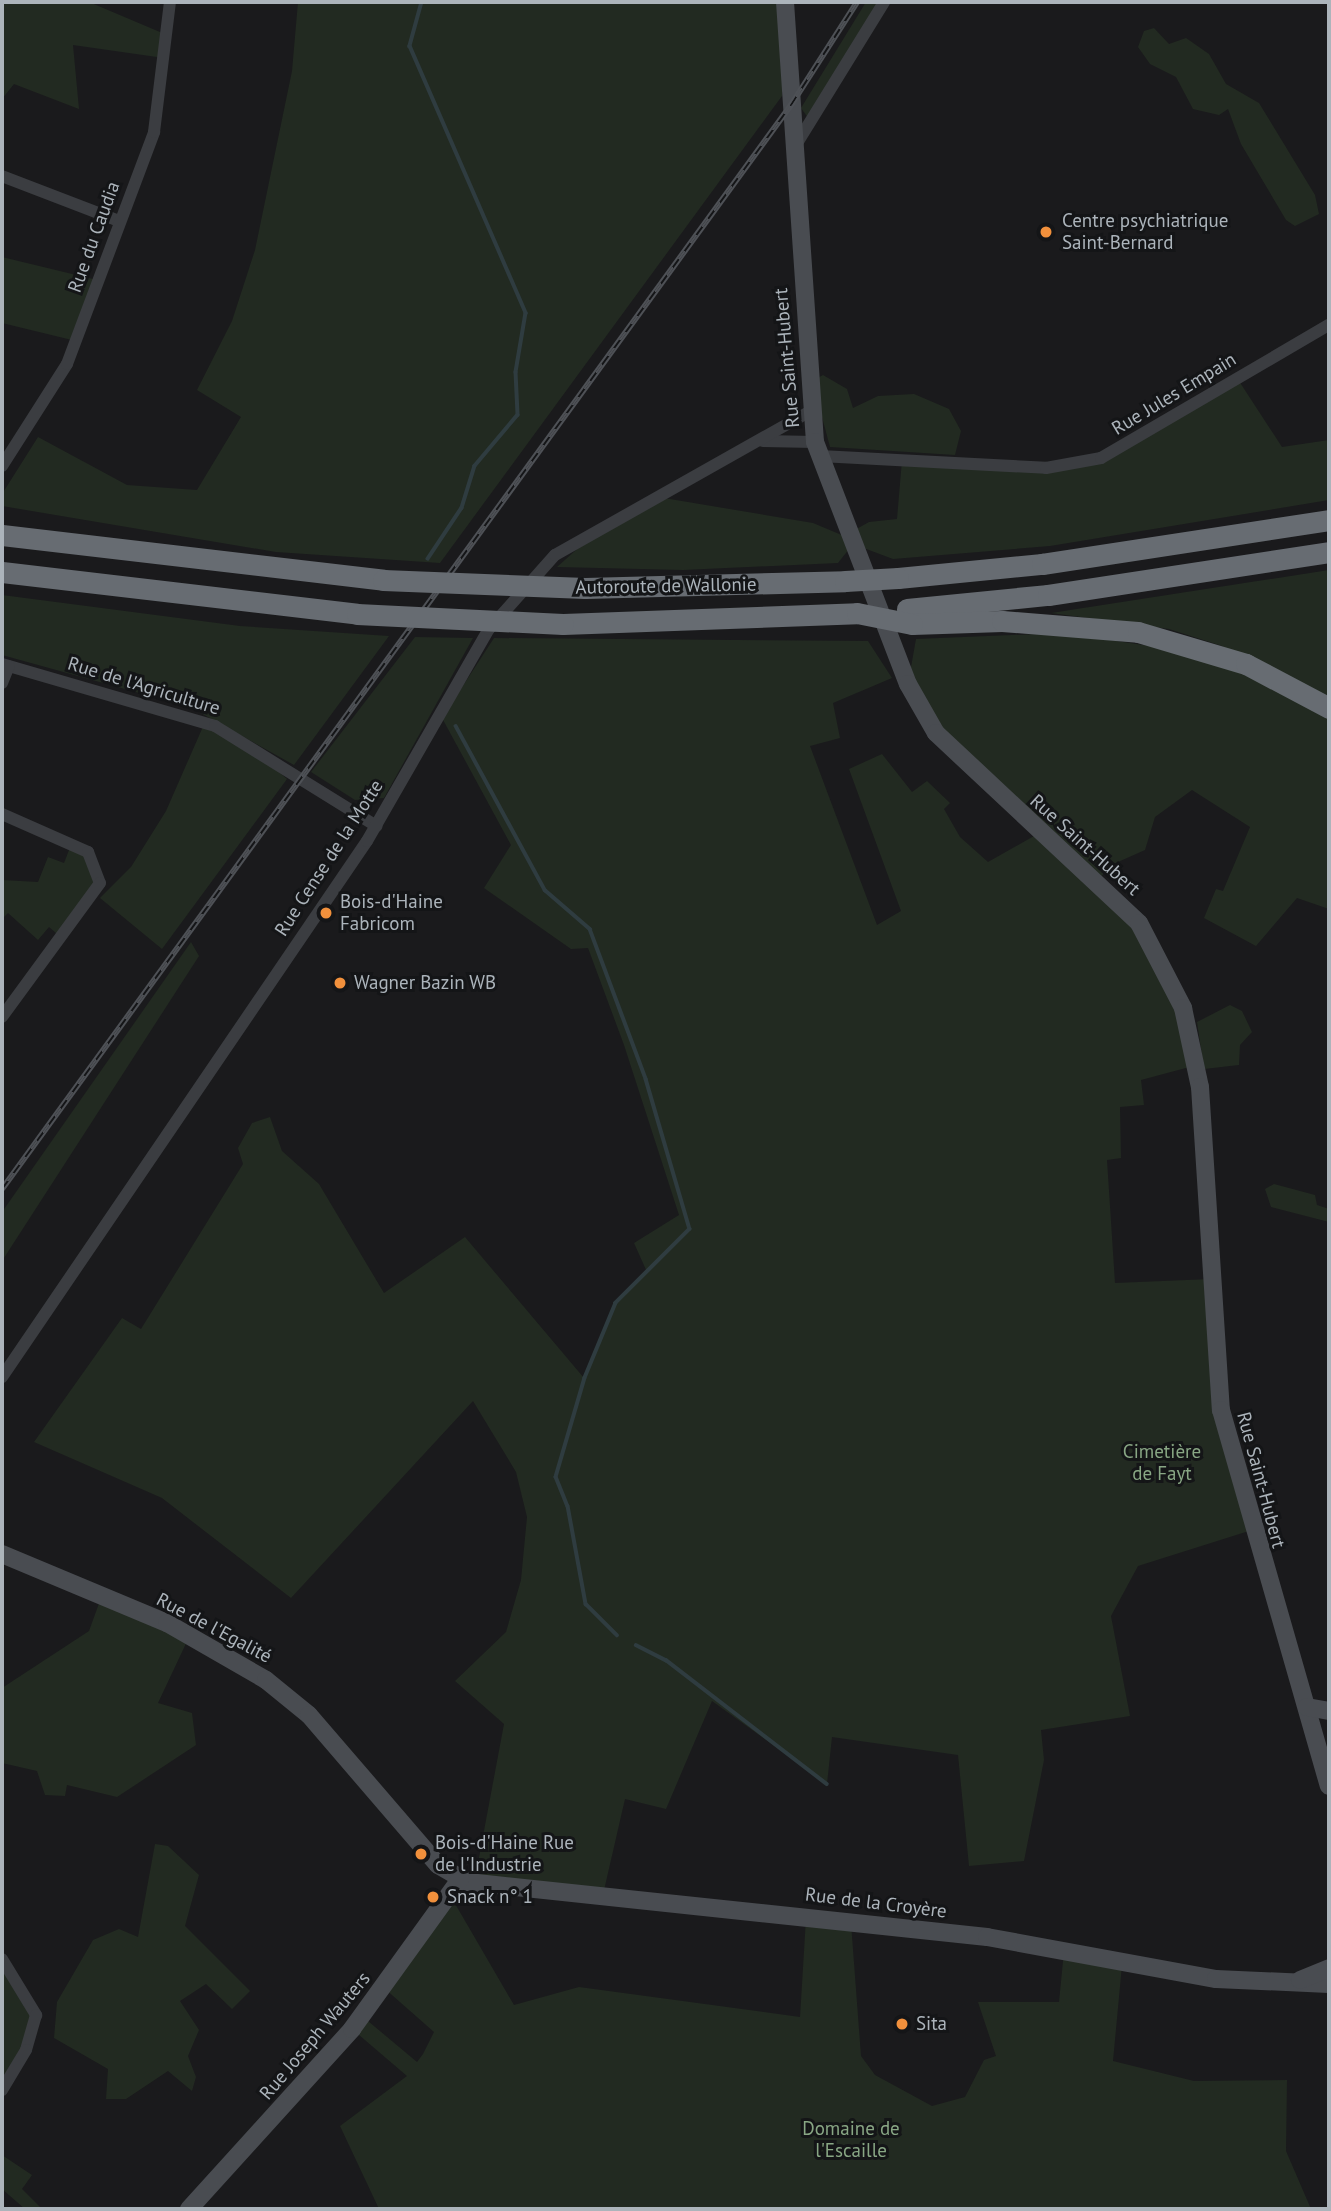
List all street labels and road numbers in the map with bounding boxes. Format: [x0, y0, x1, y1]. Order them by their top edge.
street label: Rue du Caudia [63, 178, 125, 296]
street label: Rue Saint-Hubert [770, 287, 804, 429]
street label: Rue Jules Empain [1108, 348, 1240, 440]
street label: Autoroute de Wallonie [575, 573, 757, 599]
street label: Rue de l'Agriculture [65, 652, 223, 720]
street label: Rue Cense de la Motte [270, 776, 388, 940]
street label: Rue Saint-Hubert [1025, 790, 1145, 900]
street label: Rue Saint-Hubert [1232, 1409, 1290, 1551]
street label: Rue de l'Egalité [153, 1588, 275, 1668]
street label: Rue de la Croyère [804, 1883, 948, 1923]
street label: Rue Joseph Wauters [255, 1967, 375, 2105]

